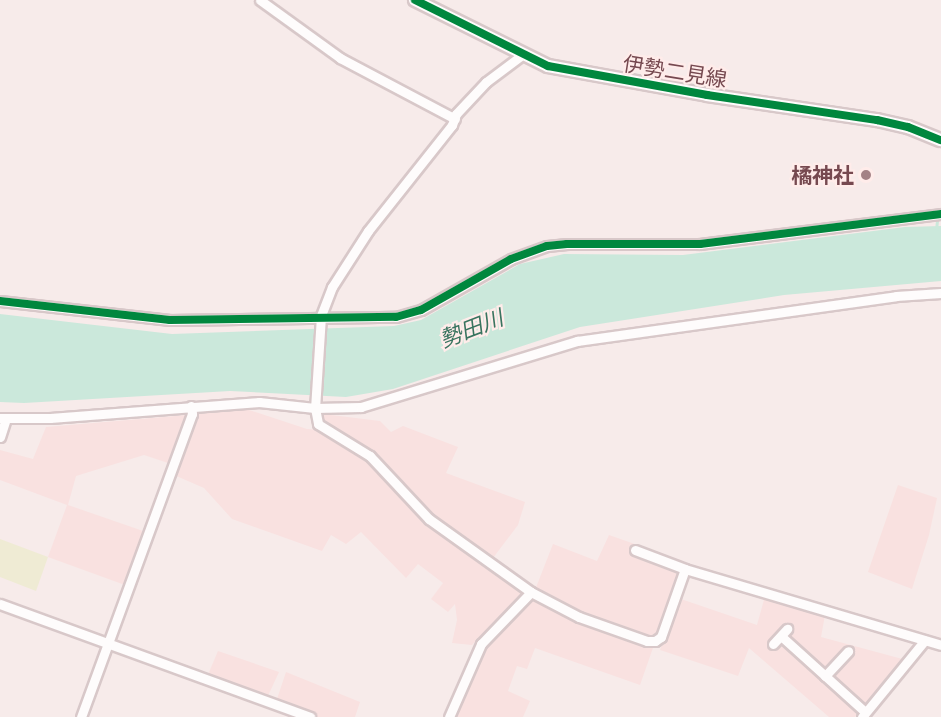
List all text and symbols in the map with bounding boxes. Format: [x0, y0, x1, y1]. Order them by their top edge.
street label: 伊勢二見線 [621, 50, 729, 92]
place label: 橘神社 [791, 162, 854, 188]
marker: 橘神社 [859, 168, 873, 182]
water label: 勢田川 [435, 304, 507, 352]

